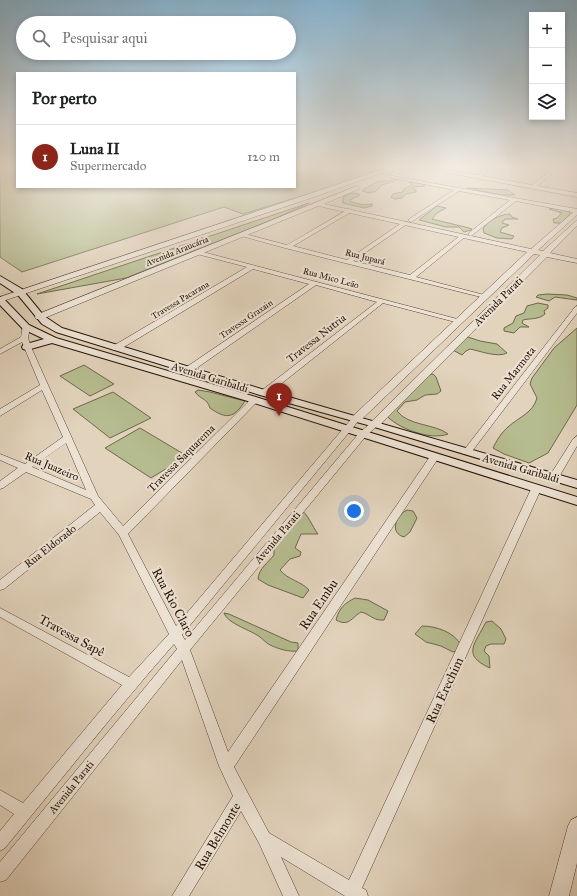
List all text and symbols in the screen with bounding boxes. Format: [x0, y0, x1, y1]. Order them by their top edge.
map controls [529, 12, 565, 120]
button: + [529, 12, 565, 48]
search box [16, 16, 296, 60]
icon: search [30, 27, 52, 49]
text: Pesquisar aqui [62, 29, 148, 47]
button: − [529, 48, 565, 84]
button: layers [529, 84, 565, 120]
text: Por perto [32, 88, 97, 109]
text: Luna II [70, 140, 120, 158]
text: 1 [42, 149, 48, 165]
text: 120 m [247, 149, 280, 165]
text: Supermercado [70, 158, 146, 174]
street label: Avenida Araucária [143, 233, 210, 268]
street label: Rua Jupará [344, 246, 386, 268]
street label: Rua Mico Leão [302, 265, 361, 290]
street label: Avenida Parati [470, 274, 526, 329]
street label: Travessa Pacarana [149, 278, 211, 321]
street label: Travessa Graxain [217, 297, 275, 341]
street label: Travessa Nutria [284, 311, 349, 366]
street label: Rua Marmota [489, 344, 538, 403]
street label: Avenida Garibaldi [169, 359, 250, 395]
pin: 1 [266, 383, 292, 416]
street label: Travessa Saquarema [145, 422, 219, 495]
street label: Rua Juazeiro [22, 449, 81, 485]
street label: Avenida Garibaldi [480, 451, 561, 486]
your location [344, 501, 364, 521]
street label: Avenida Parati [251, 508, 303, 567]
street label: Rua Eldorado [22, 522, 79, 571]
street label: Rua Rio Claro [148, 565, 198, 640]
street label: Rua Embu [296, 576, 342, 633]
street label: Travessa Sapê [36, 611, 108, 661]
street label: Rua Erechim [423, 655, 467, 726]
street label: Avenida Parati [45, 758, 97, 817]
street label: Rua Belmonte [191, 799, 245, 873]

